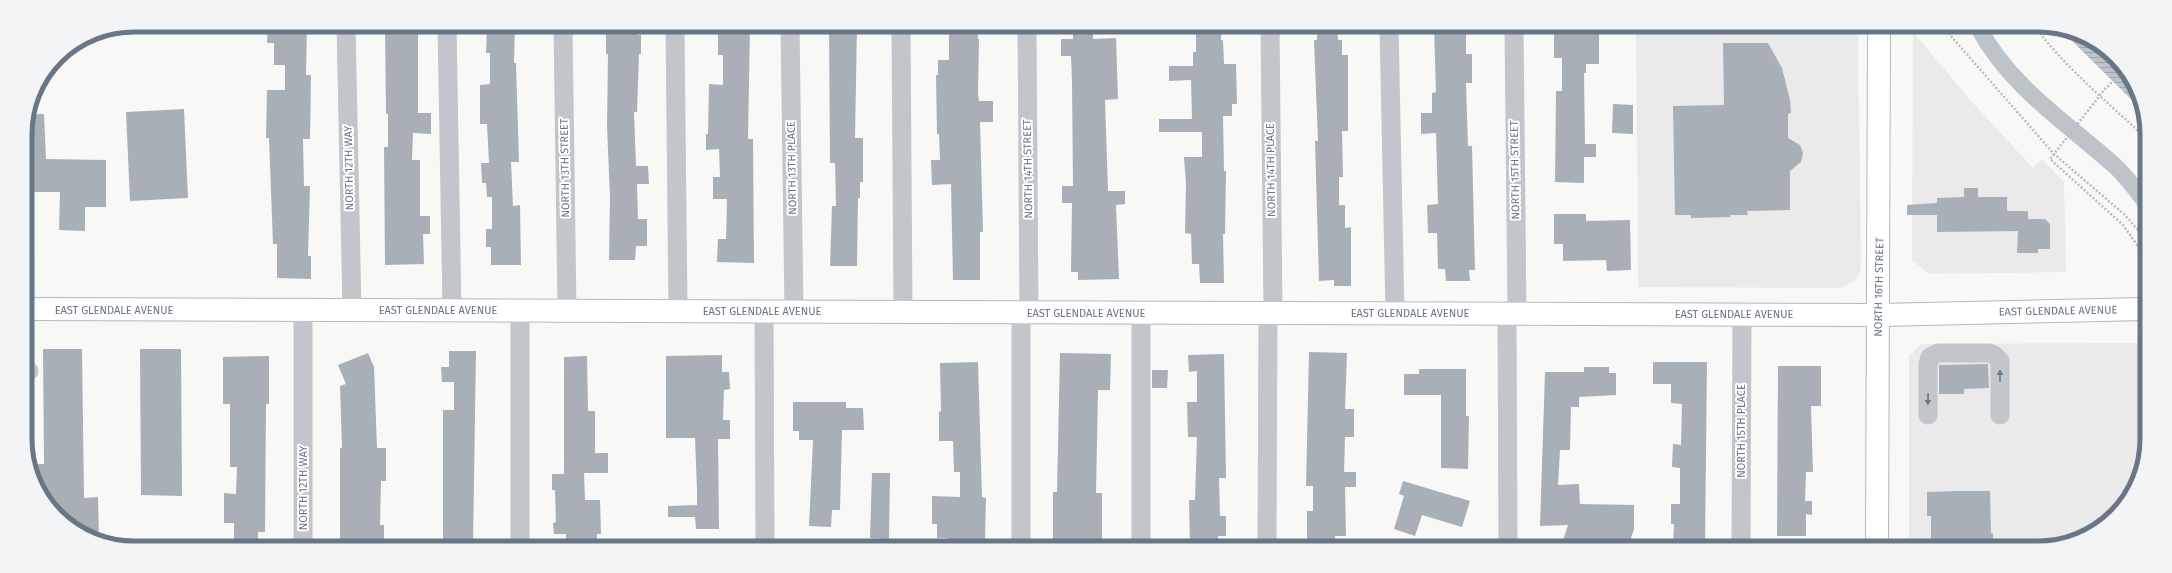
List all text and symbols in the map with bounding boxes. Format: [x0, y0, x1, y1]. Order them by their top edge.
street label: NORTH 13TH STREET [558, 118, 572, 218]
street label: NORTH 14TH STREET [1021, 119, 1035, 219]
street label: NORTH 15TH STREET [1508, 120, 1522, 220]
street label: NORTH 13TH PLACE [785, 121, 799, 215]
street label: NORTH 14TH PLACE [1264, 123, 1278, 217]
street label: NORTH 12TH WAY [342, 126, 356, 210]
street label: NORTH 16TH STREET [1872, 237, 1886, 337]
street label: EAST GLENDALE AVENUE [1999, 303, 2118, 319]
street label: EAST GLENDALE AVENUE [55, 304, 173, 317]
street label: EAST GLENDALE AVENUE [379, 304, 497, 317]
street label: EAST GLENDALE AVENUE [703, 305, 821, 318]
street label: EAST GLENDALE AVENUE [1027, 307, 1145, 320]
street label: EAST GLENDALE AVENUE [1351, 307, 1469, 320]
street label: EAST GLENDALE AVENUE [1675, 308, 1793, 321]
one-way arrow [1997, 369, 2003, 382]
street label: NORTH 15TH PLACE [1735, 384, 1748, 478]
one-way arrow [1925, 393, 1931, 406]
street label: NORTH 12TH WAY [297, 446, 310, 530]

